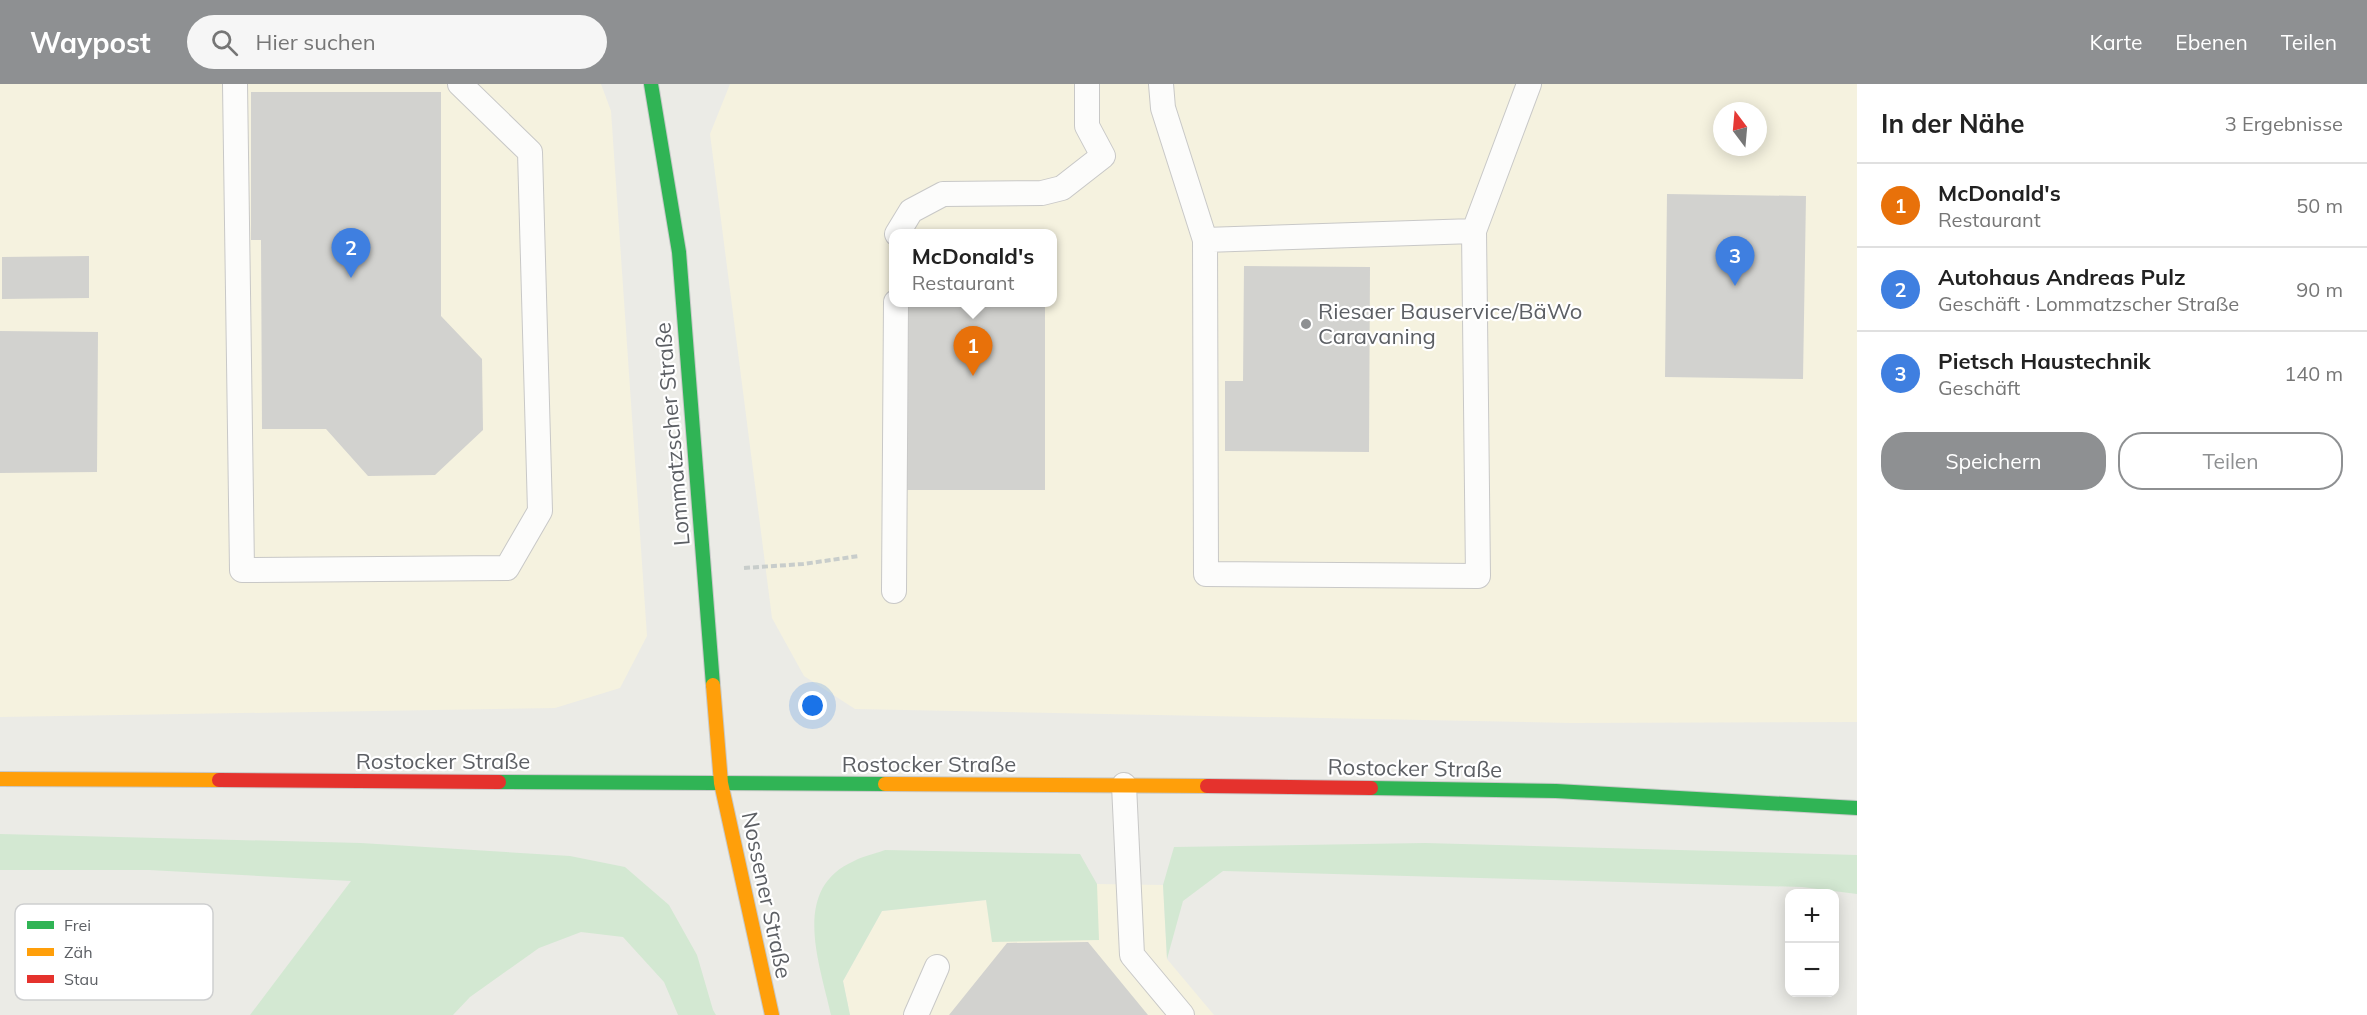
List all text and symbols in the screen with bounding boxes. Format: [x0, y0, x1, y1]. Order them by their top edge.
search box [187, 15, 607, 69]
text: Waypost [30, 25, 151, 60]
icon: search [208, 26, 241, 59]
text: Hier suchen [256, 28, 376, 56]
text: Karte [2090, 29, 2142, 55]
text: Ebenen [2175, 29, 2248, 55]
text: Teilen [2281, 29, 2337, 55]
north arrow [1713, 102, 1767, 156]
text: In der Nähe [1881, 107, 2025, 140]
text: 3 Ergebnisse [2225, 111, 2343, 136]
text: McDonald's [1938, 179, 2061, 207]
text: 1 [1895, 193, 1907, 218]
text: 50 m [2296, 193, 2343, 218]
text: Restaurant [1938, 207, 2041, 232]
pin: 2 [332, 228, 370, 278]
popup [889, 229, 1057, 307]
pin: 3 [1716, 236, 1754, 286]
text: McDonald's [912, 242, 1034, 270]
text: Autohaus Andreas Pulz [1938, 263, 2185, 291]
text: Restaurant [912, 270, 1014, 295]
text: 2 [1895, 277, 1907, 302]
text: 90 m [2296, 277, 2343, 302]
text: Geschäft · Lommatzscher Straße [1938, 291, 2239, 316]
place label: Riesaer Bauservice/BäWo Caravaning [1318, 297, 1582, 350]
marker: Riesaer Bauservice/BäWo Caravaning [1299, 317, 1313, 331]
street label: Lommatzscher Straße [648, 321, 696, 547]
pin: 1 [954, 326, 992, 376]
text: Pietsch Haustechnik [1938, 347, 2151, 375]
text: 3 [1895, 361, 1907, 386]
text: 140 m [2284, 361, 2343, 386]
text: Geschäft [1938, 375, 2020, 400]
button: Speichern [1881, 432, 2106, 490]
button: Teilen [2118, 432, 2343, 490]
your location [798, 691, 827, 720]
street label: Rostocker Straße [356, 747, 530, 775]
street label: Rostocker Straße [842, 750, 1016, 778]
street label: Rostocker Straße [1328, 752, 1502, 784]
street label: Nossener Straße [736, 809, 798, 981]
map controls [1785, 889, 1839, 997]
button: + [1785, 889, 1839, 943]
legend [15, 904, 213, 1000]
text: Frei [64, 915, 91, 935]
text: Zäh [64, 942, 93, 962]
button: − [1785, 943, 1839, 997]
text: Stau [64, 969, 98, 989]

